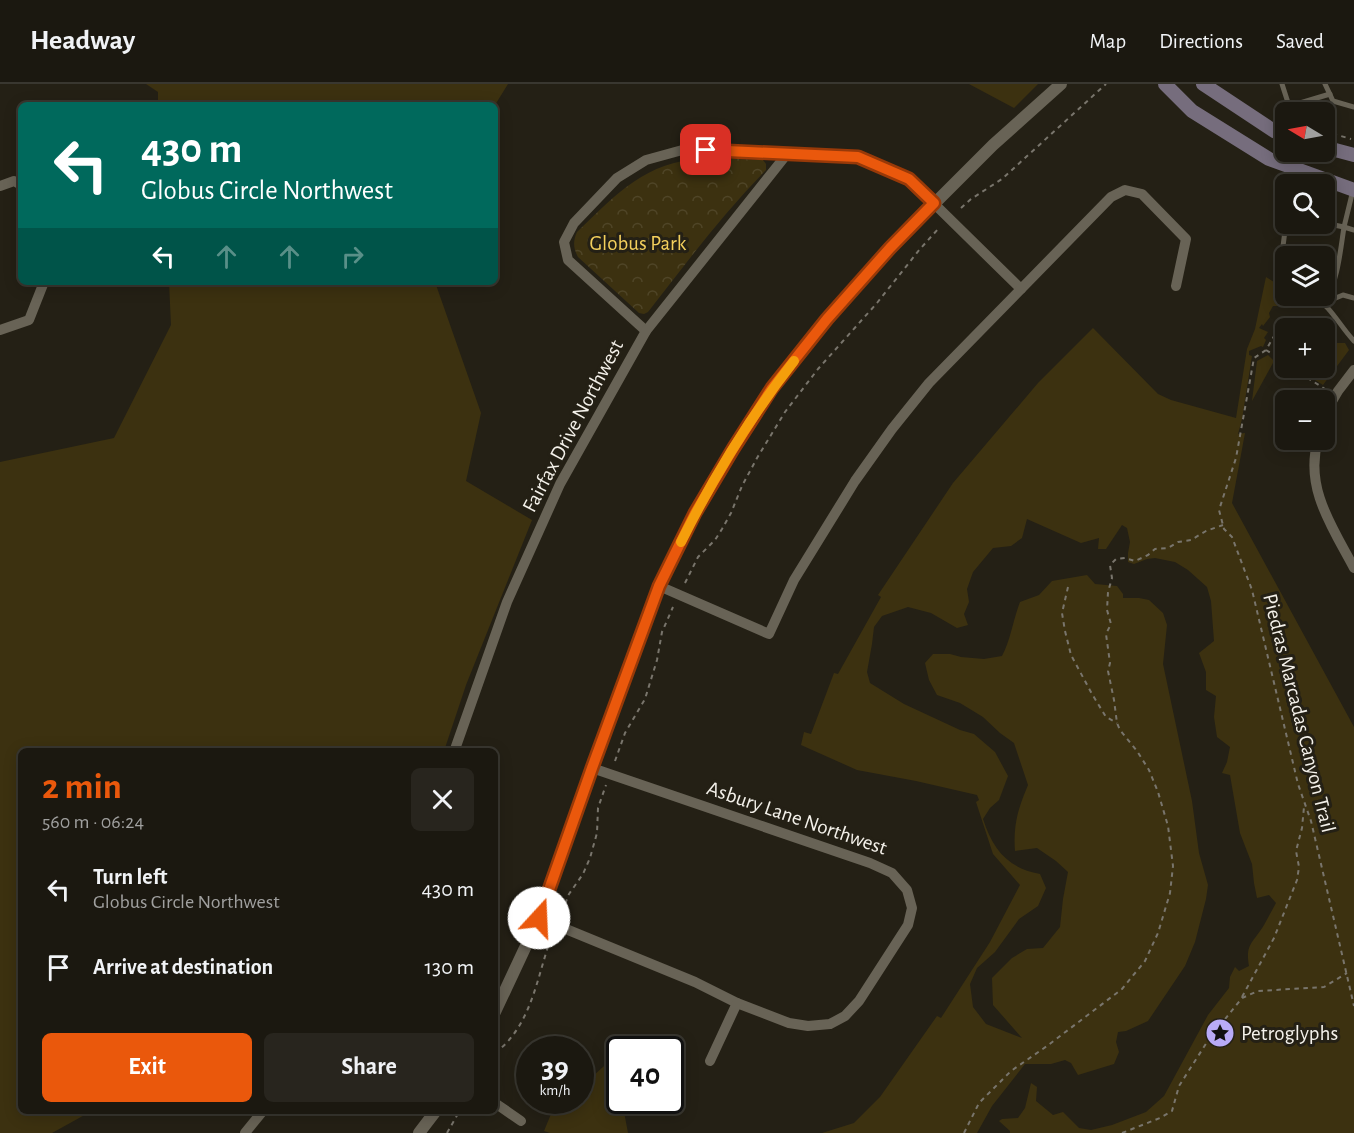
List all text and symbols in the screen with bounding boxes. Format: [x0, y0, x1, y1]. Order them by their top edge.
text: Headway [30, 27, 135, 55]
text: Map [1090, 31, 1126, 52]
text: Directions [1159, 31, 1243, 52]
text: Saved [1276, 31, 1324, 52]
north arrow [1275, 102, 1335, 162]
map controls [1275, 102, 1335, 450]
pin [680, 124, 731, 175]
icon: left [42, 126, 120, 204]
text: 430 m [141, 128, 242, 170]
icon: arrive [689, 133, 722, 166]
button: search [1275, 174, 1335, 234]
text: Globus Circle Northwest [141, 177, 393, 204]
park label: Globus Park [590, 233, 687, 254]
icon: left [147, 240, 180, 273]
icon: ahead [210, 240, 243, 273]
icon: ahead [273, 240, 306, 273]
icon: right [336, 240, 369, 273]
button: layers [1275, 246, 1335, 306]
button: + [1275, 318, 1335, 378]
street label: Fairfax Drive Northwest [519, 336, 627, 516]
button: − [1275, 390, 1335, 450]
street label: Piedras Marcadas Canyon Trail [1259, 591, 1339, 835]
button: close [411, 768, 474, 831]
text: 2 min [42, 769, 122, 805]
street label: Asbury Lane Northwest [704, 777, 890, 859]
text: 560 m · 06:24 [42, 812, 144, 832]
text: Turn left [93, 866, 167, 888]
icon: left [42, 873, 75, 906]
text: 430 m [422, 878, 474, 900]
position arrow [507, 886, 571, 950]
text: Globus Circle Northwest [93, 892, 280, 912]
icon: arrive [42, 951, 75, 984]
text: Arrive at destination [93, 956, 273, 978]
text: 130 m [425, 956, 474, 978]
place icon: Petroglyphs [1204, 1017, 1236, 1049]
place label: Petroglyphs [1241, 1023, 1338, 1044]
button: Exit [42, 1033, 252, 1102]
button: Share [264, 1033, 474, 1102]
speed limit sign: 40 [606, 1036, 684, 1114]
text: 39 [541, 1053, 569, 1083]
text: km/h [540, 1083, 570, 1098]

